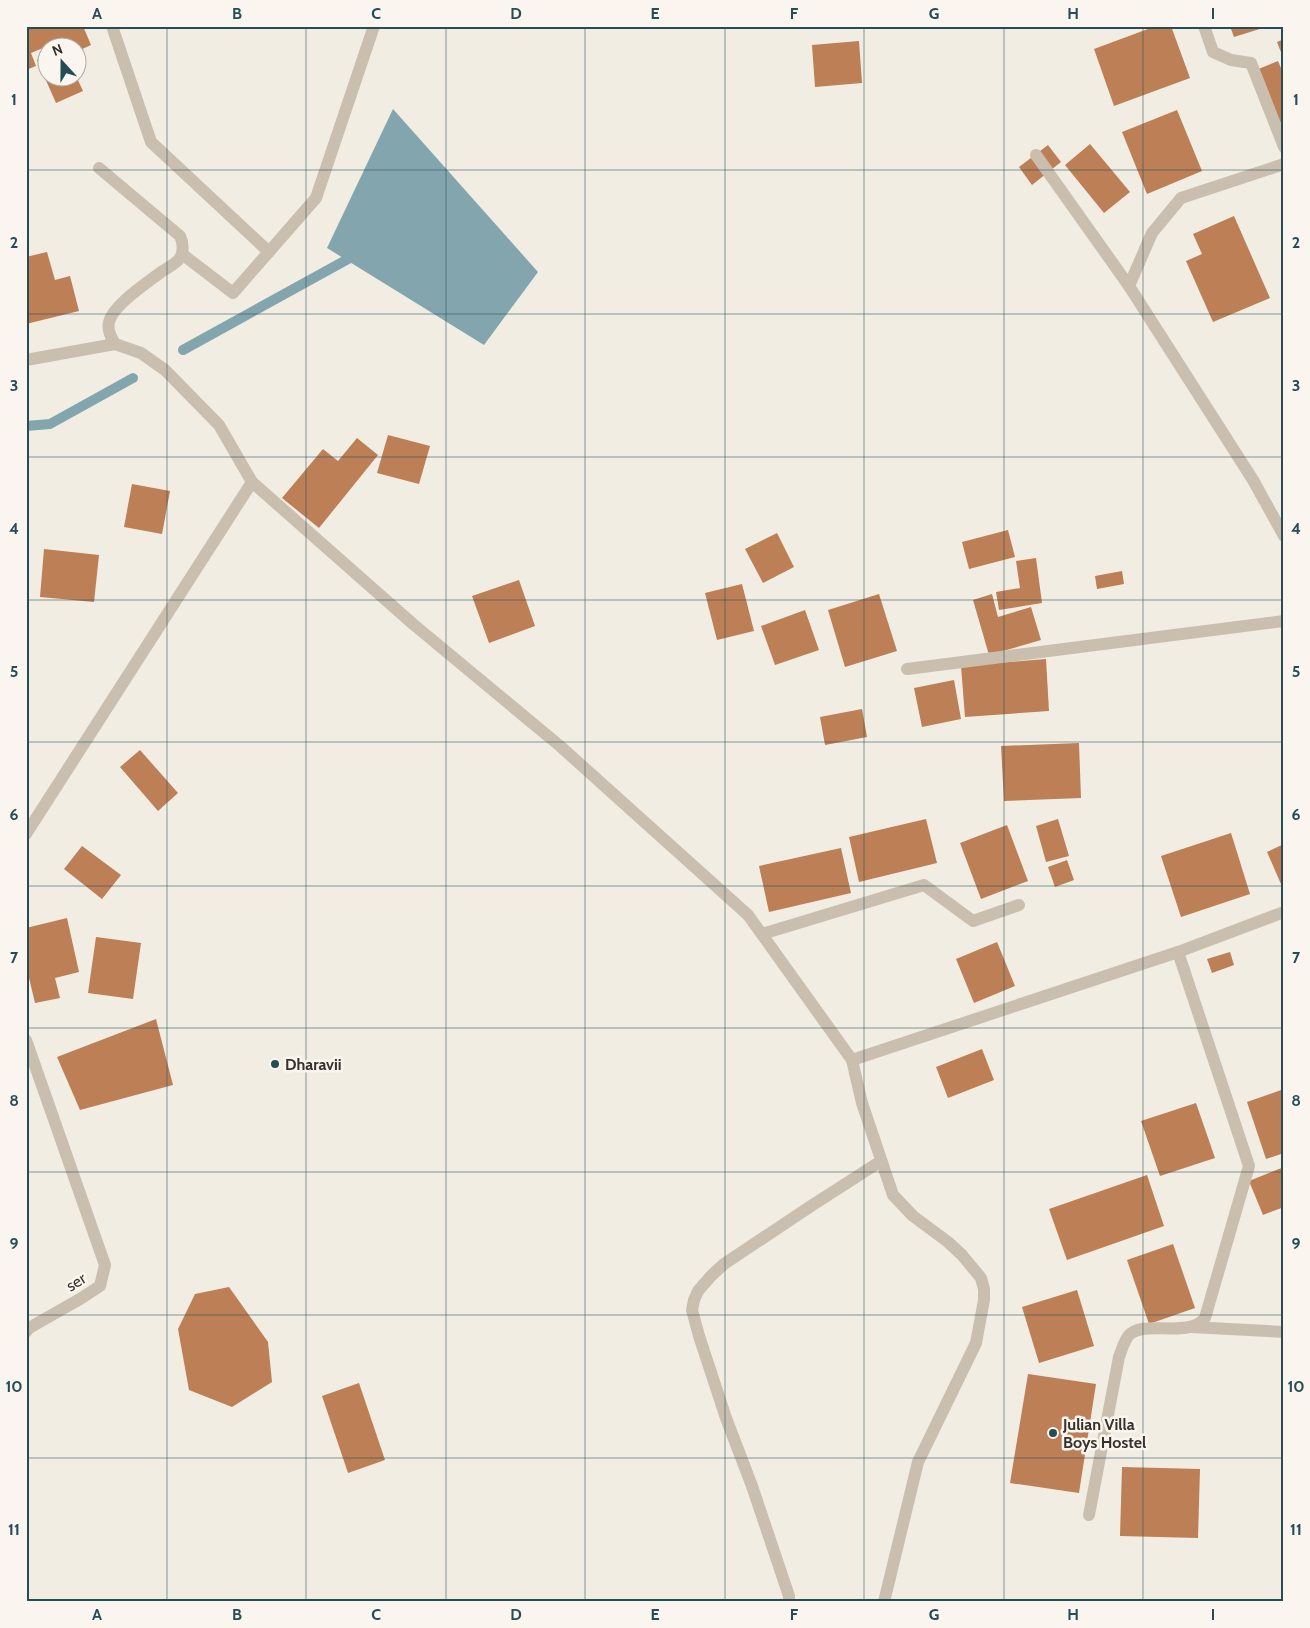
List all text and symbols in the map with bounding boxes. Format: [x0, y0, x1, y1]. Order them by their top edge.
text: A [92, 4, 102, 23]
text: B [232, 4, 242, 23]
text: C [371, 4, 381, 23]
text: D [510, 4, 522, 23]
text: E [650, 4, 660, 23]
text: F [790, 4, 799, 23]
text: G [929, 4, 939, 23]
text: H [1067, 4, 1079, 23]
text: I [1211, 4, 1215, 23]
north arrow [38, 38, 88, 88]
text: N [49, 40, 65, 60]
text: 1 [11, 90, 17, 109]
text: 1 [1293, 90, 1299, 109]
text: 2 [10, 233, 18, 252]
text: 2 [1292, 233, 1300, 252]
text: 3 [10, 376, 18, 395]
text: 3 [1292, 376, 1300, 395]
text: 4 [9, 519, 19, 538]
text: 4 [1291, 519, 1301, 538]
text: 5 [10, 662, 18, 681]
text: 5 [1292, 662, 1300, 681]
text: 6 [10, 805, 19, 824]
text: 6 [1292, 805, 1301, 824]
text: 7 [10, 948, 19, 967]
text: 7 [1292, 948, 1301, 967]
place label: Dharavii [285, 1055, 342, 1074]
marker: Dharavii [269, 1058, 281, 1070]
text: 8 [9, 1091, 19, 1110]
text: 8 [1291, 1091, 1301, 1110]
text: 9 [10, 1234, 19, 1253]
text: 9 [1292, 1234, 1301, 1253]
street label: ser [63, 1268, 90, 1295]
text: 10 [5, 1377, 23, 1396]
text: 10 [1287, 1377, 1305, 1396]
place label: Julian Villa Boys Hostel [1062, 1415, 1146, 1452]
marker: Julian Villa Boys Hostel [1047, 1427, 1059, 1439]
text: 11 [8, 1520, 20, 1539]
text: 11 [1290, 1520, 1302, 1539]
text: A [92, 1605, 102, 1624]
text: B [232, 1605, 242, 1624]
text: C [371, 1605, 381, 1624]
text: D [510, 1605, 522, 1624]
text: E [650, 1605, 660, 1624]
text: F [790, 1605, 799, 1624]
text: G [929, 1605, 939, 1624]
text: H [1067, 1605, 1079, 1624]
text: I [1211, 1605, 1215, 1624]

